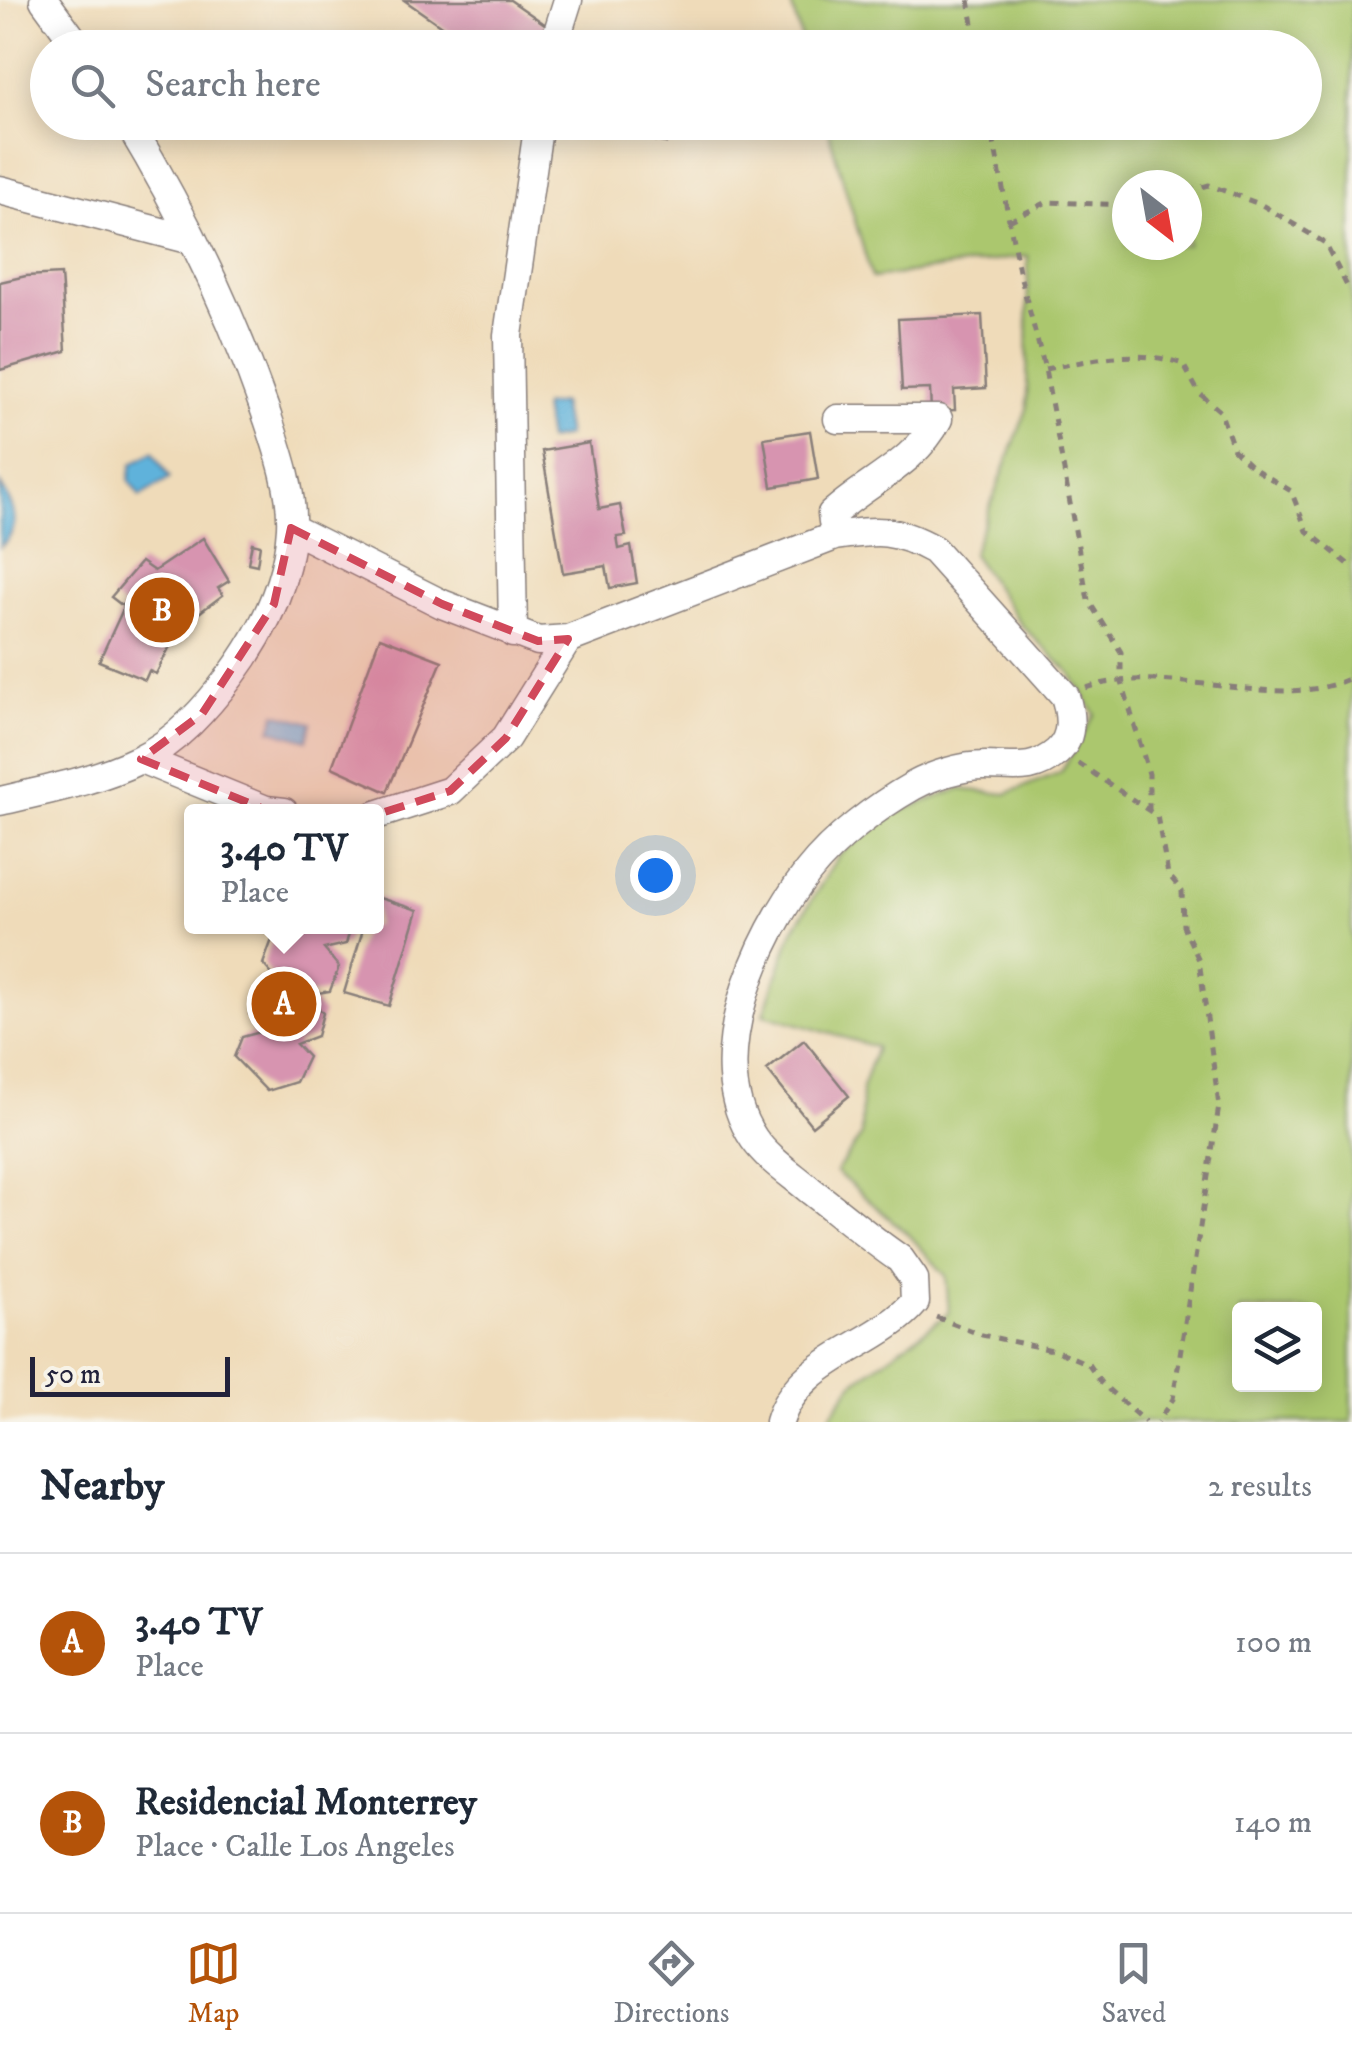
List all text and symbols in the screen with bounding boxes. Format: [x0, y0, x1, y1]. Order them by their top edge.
search box [30, 30, 1322, 140]
icon: search [65, 58, 120, 113]
text: Search here [145, 61, 321, 109]
north arrow [1112, 170, 1202, 260]
pin: B [130, 572, 194, 648]
popup [184, 804, 384, 934]
text: 3.40 TV [220, 825, 348, 873]
your location [630, 850, 681, 901]
text: Place [220, 873, 289, 913]
pin: A [252, 966, 316, 1042]
map controls [1232, 1302, 1322, 1392]
button: layers [1232, 1302, 1322, 1392]
scale bar [30, 1352, 230, 1396]
text: 50 m [45, 1357, 101, 1392]
text: Nearby [40, 1461, 164, 1513]
text: 2 results [1208, 1467, 1312, 1507]
text: 3.40 TV [135, 1599, 262, 1647]
text: A [62, 1623, 83, 1663]
text: 100 m [1235, 1623, 1312, 1663]
text: Place [135, 1647, 204, 1687]
text: Residencial Monterrey [135, 1779, 477, 1827]
text: B [62, 1803, 83, 1843]
text: 140 m [1234, 1803, 1312, 1843]
text: Place · Calle Los Angeles [135, 1827, 455, 1867]
tab: Map [186, 1936, 241, 2031]
tab: Directions [613, 1936, 729, 2031]
tab: Saved [1102, 1936, 1166, 2031]

